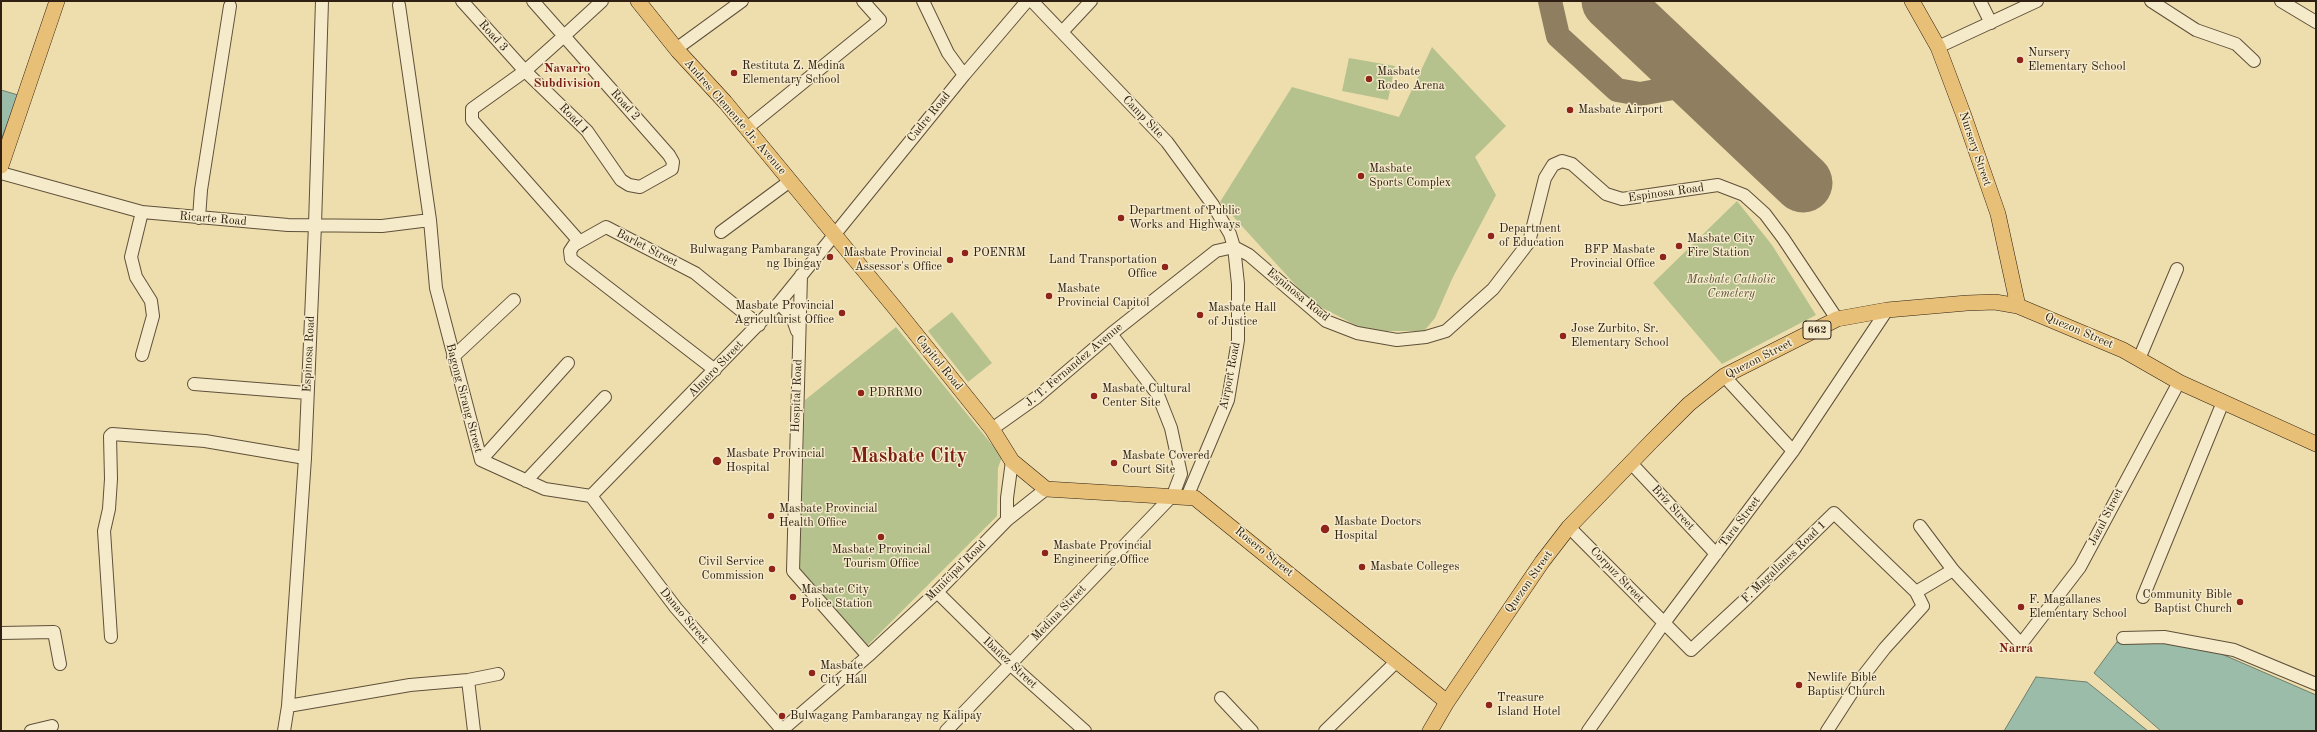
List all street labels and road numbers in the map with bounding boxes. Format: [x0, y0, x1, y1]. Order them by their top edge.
street label: Road 3 [475, 17, 511, 55]
street label: Andres Clemente Jr. Avenue [681, 56, 789, 178]
street label: Road 2 [607, 86, 643, 124]
street label: Cadre Road [904, 89, 954, 145]
street label: Camp Site [1119, 93, 1167, 141]
street label: Road 1 [556, 101, 592, 137]
street label: Nursery Street [1956, 110, 1994, 188]
street label: Espinosa Road [1627, 181, 1705, 205]
street label: Ricarte Road [179, 209, 247, 229]
street label: Barlet Street [614, 226, 680, 270]
street label: Espinosa Road [1264, 265, 1332, 325]
street label: Quezon Street [2042, 310, 2116, 352]
street label: Espinosa Road [300, 315, 318, 393]
street label: J. T. Fernandez Avenue [1022, 320, 1126, 410]
road number: 662 [1803, 321, 1831, 339]
street label: Capitol Road [912, 332, 966, 394]
street label: Quezon Street [1723, 336, 1795, 382]
street label: Almero Street [685, 338, 747, 400]
street label: Airport Road [1216, 341, 1244, 411]
street label: Bagong Sirang Street [442, 342, 486, 454]
street label: Hospital Road [789, 359, 805, 433]
street label: Briz Street [1648, 482, 1698, 534]
street label: Jazul Street [2085, 486, 2127, 548]
street label: Tara Street [1716, 494, 1764, 550]
street label: F. Magallanes Road 1 [1739, 518, 1829, 606]
street label: Rosero Street [1232, 524, 1296, 580]
street label: Municipal Road [923, 538, 989, 604]
street label: Corpuz Street [1587, 544, 1647, 606]
street label: Quezon Street [1502, 548, 1556, 616]
street label: Medina Street [1029, 582, 1089, 644]
street label: Danao Street [656, 585, 712, 647]
street label: Ibañez Street [980, 634, 1040, 692]

